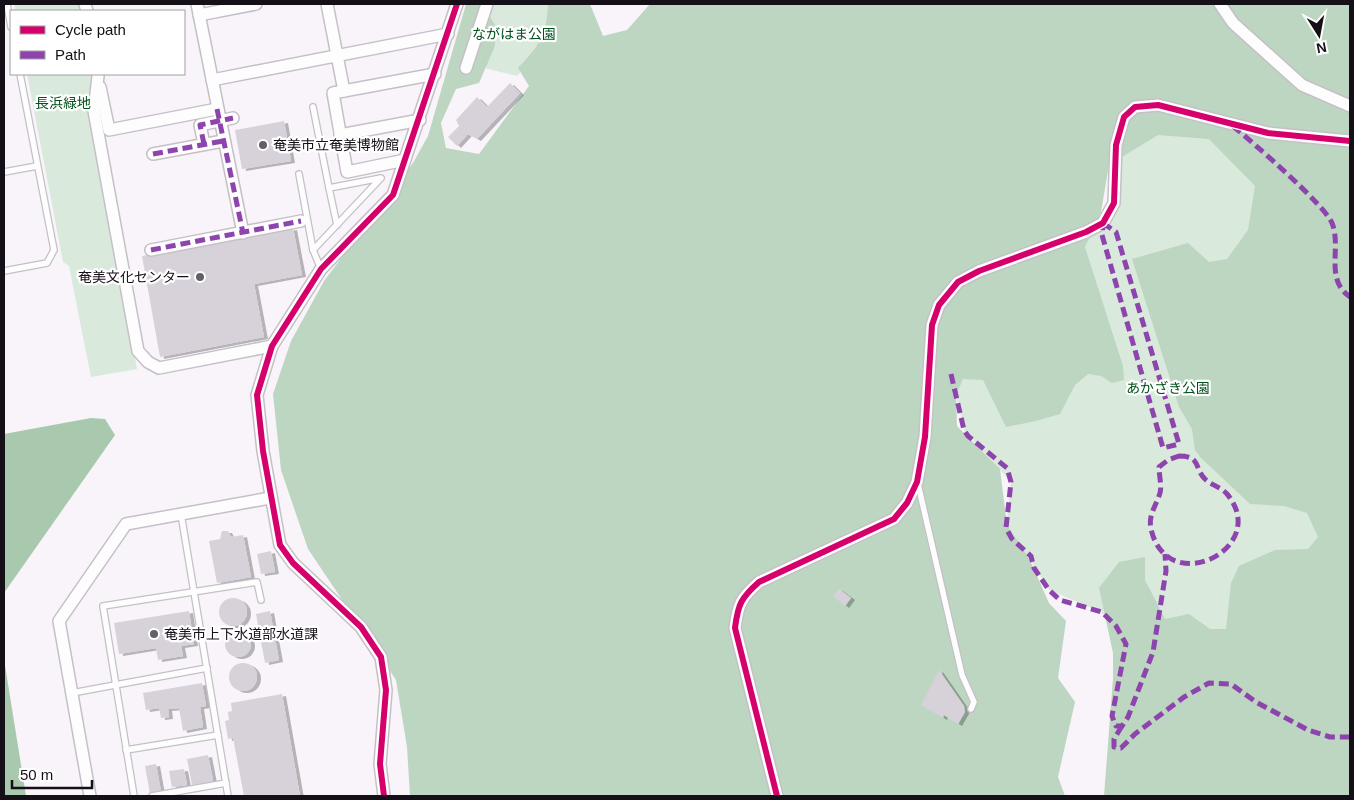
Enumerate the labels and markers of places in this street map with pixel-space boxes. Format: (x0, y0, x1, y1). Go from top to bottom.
place label: 奄美市立奄美博物館 (273, 137, 399, 153)
marker: 奄美市立奄美博物館 (257, 139, 269, 151)
place label: 奄美文化センター (78, 269, 190, 285)
marker: 奄美文化センター (194, 271, 206, 283)
place label: 奄美市上下水道部水道課 (164, 626, 318, 642)
marker: 奄美市上下水道部水道課 (148, 628, 160, 640)

